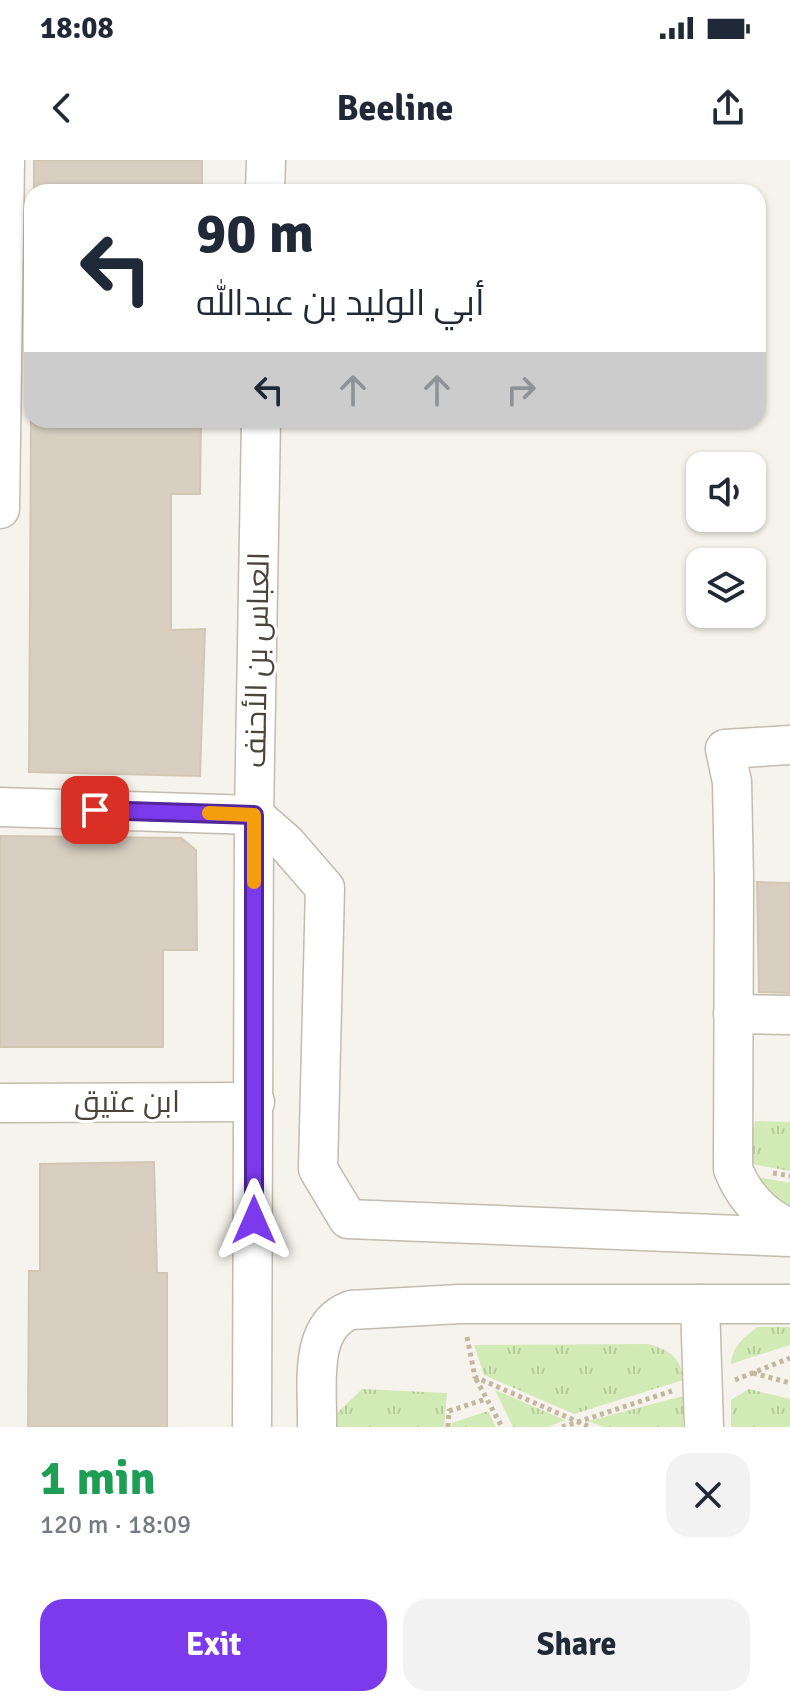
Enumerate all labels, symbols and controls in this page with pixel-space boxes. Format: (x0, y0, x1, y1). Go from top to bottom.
text: 18:08 (40, 10, 114, 47)
icon: back (40, 86, 84, 130)
text: Beeline (337, 86, 453, 131)
icon: share (706, 86, 750, 130)
text: 90 m (196, 199, 314, 268)
icon: left (64, 216, 168, 320)
text: أبي الوليد بن عبدالله (196, 281, 485, 326)
icon: left (247, 368, 291, 412)
icon: ahead (331, 368, 375, 412)
icon: ahead (415, 368, 459, 412)
icon: right (499, 368, 543, 412)
map controls (686, 452, 766, 628)
button: sound (686, 452, 766, 532)
button: layers (686, 548, 766, 628)
street label: العباس بن الأحنف (237, 552, 278, 768)
pin (61, 776, 129, 844)
icon: arrive (73, 788, 117, 832)
street label: ابن عتيق (74, 1084, 180, 1121)
position arrow (212, 1178, 296, 1262)
text: 1 min (40, 1449, 156, 1508)
button: close (666, 1453, 750, 1537)
text: 120 m · 18:09 (40, 1509, 191, 1541)
button: Exit (40, 1599, 387, 1691)
button: Share (403, 1599, 750, 1691)

